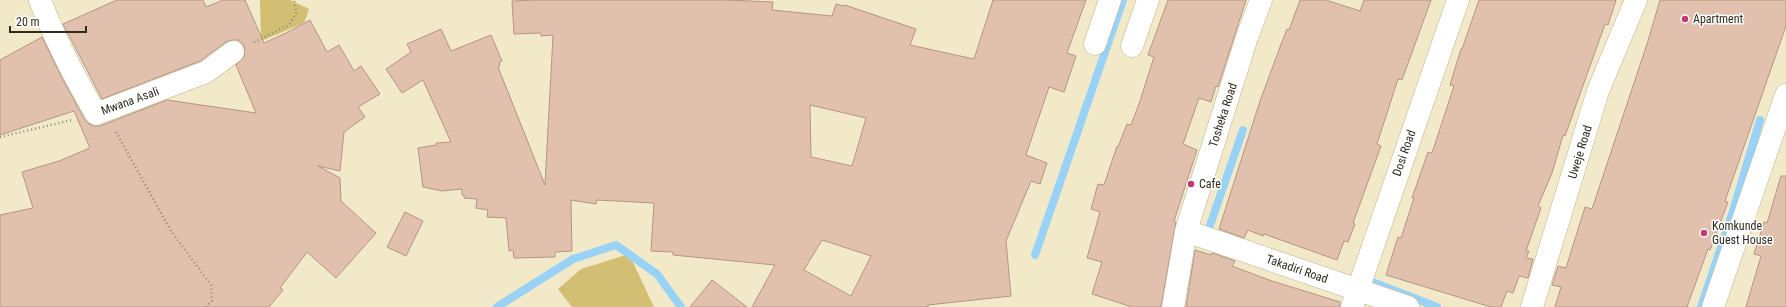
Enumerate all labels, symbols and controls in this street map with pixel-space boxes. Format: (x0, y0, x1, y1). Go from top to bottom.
scale bar (10, 8, 86, 34)
place label: Apartment (1693, 12, 1744, 26)
marker: Apartment (1680, 14, 1690, 24)
text: 20 m (16, 15, 40, 29)
street label: Tosheka Road (1206, 81, 1240, 149)
street label: Mwana Asali (99, 84, 161, 118)
street label: Uweje Road (1565, 123, 1595, 181)
street label: Dosi Road (1390, 128, 1418, 178)
place label: Cafe (1199, 177, 1221, 191)
marker: Cafe (1186, 179, 1196, 189)
place label: Komkunde Guest House (1712, 219, 1773, 247)
marker: Komkunde Guest House (1699, 228, 1709, 238)
street label: Takadiri Road (1264, 252, 1330, 286)

